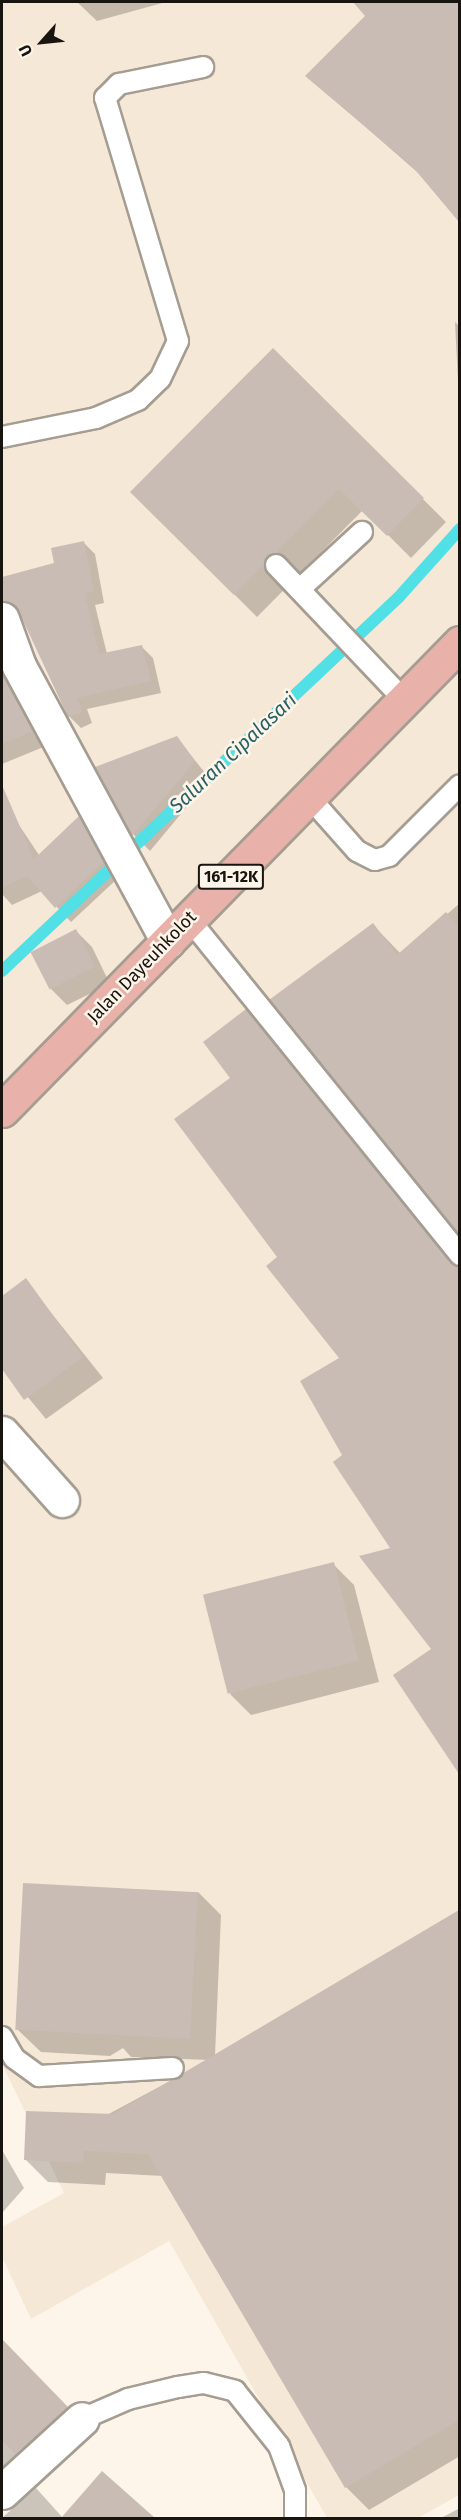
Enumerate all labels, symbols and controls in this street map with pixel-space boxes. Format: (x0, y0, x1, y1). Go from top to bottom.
north arrow (12, 12, 72, 72)
text: U (15, 41, 36, 59)
water label: Saluran Cipalasari (164, 688, 302, 818)
road number: 161-12K (196, 864, 266, 890)
street label: Jalan Dayeuhkolot (83, 906, 201, 1028)

